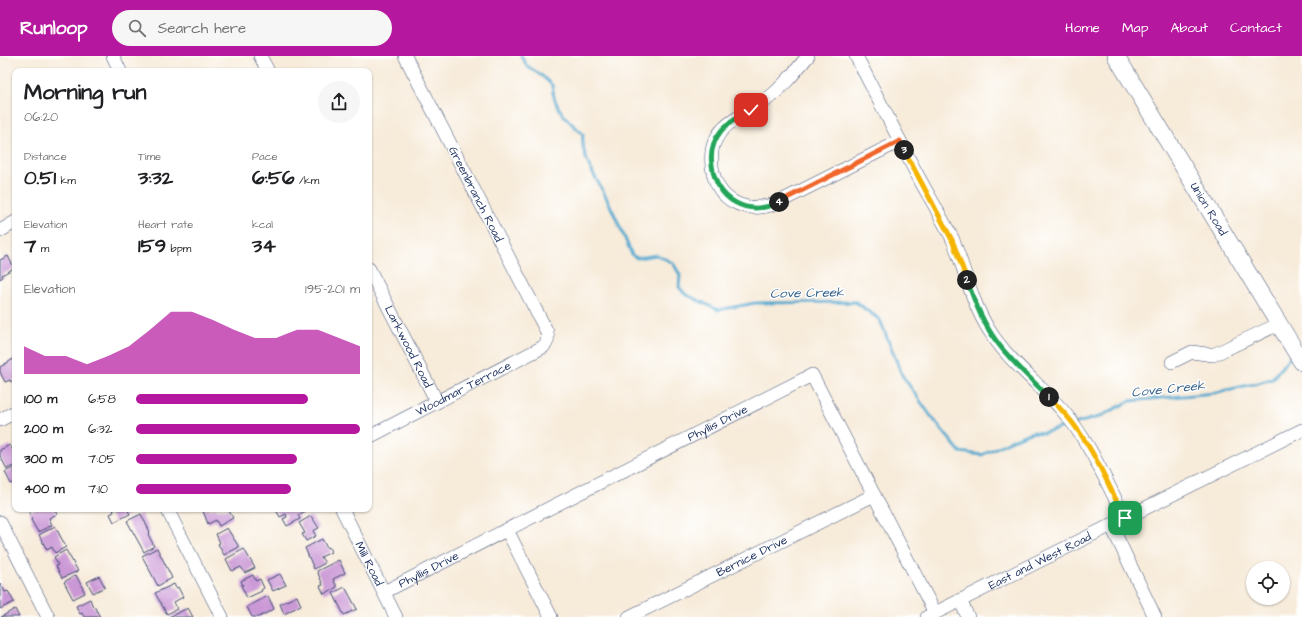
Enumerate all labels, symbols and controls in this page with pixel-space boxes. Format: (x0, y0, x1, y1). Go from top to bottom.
search box (112, 10, 392, 46)
text: Runloop (20, 15, 88, 42)
icon: search (126, 17, 148, 39)
text: Search here (158, 18, 246, 39)
text: Home (1065, 18, 1100, 38)
text: Map (1122, 18, 1148, 38)
text: About (1170, 18, 1208, 38)
text: Contact (1230, 18, 1282, 38)
text: Morning run (24, 77, 147, 108)
button: share (318, 81, 360, 123)
pin (734, 93, 768, 127)
icon: check (740, 99, 762, 121)
text: 06:20 (24, 108, 58, 126)
pin: 3 (894, 140, 914, 160)
text: 3 (901, 142, 907, 157)
street label: Greenbranch Road (444, 143, 507, 245)
text: Distance (24, 149, 67, 164)
text: Time (138, 149, 161, 164)
text: Pace (252, 149, 278, 164)
text: 0.51 (24, 164, 56, 192)
text: 3:32 (138, 164, 173, 192)
text: 6:56 (252, 164, 295, 192)
text: km (56, 173, 76, 188)
text: /km (295, 173, 319, 188)
street label: Union Road (1186, 179, 1231, 239)
pin: 4 (769, 192, 789, 212)
text: 4 (775, 194, 783, 209)
text: Elevation (24, 217, 67, 232)
text: Heart rate (138, 217, 193, 232)
text: kcal (252, 217, 273, 232)
text: 7 (24, 232, 36, 260)
text: 159 (138, 232, 166, 260)
text: 34 (252, 232, 276, 260)
text: m (36, 241, 49, 256)
text: bpm (166, 241, 191, 256)
pin: 2 (957, 270, 977, 290)
text: 2 (964, 272, 970, 287)
text: Elevation (24, 280, 75, 298)
text: 195–201 m (305, 280, 360, 298)
water label: Cove Creek (770, 283, 845, 303)
street label: Larkwood Road (380, 303, 436, 391)
street label: Woodmar Terrace (413, 357, 514, 420)
water label: Cove Creek (1130, 376, 1207, 402)
pin: 1 (1039, 387, 1059, 407)
text: 1 (1048, 389, 1050, 404)
text: 100 m (24, 390, 57, 408)
text: 6:58 (88, 390, 116, 408)
street label: Phyllis Drive (685, 401, 751, 446)
text: 200 m (24, 420, 63, 438)
text: 6:32 (88, 420, 112, 438)
text: 300 m (24, 450, 62, 468)
text: 7:05 (88, 450, 116, 468)
text: 400 m (24, 480, 65, 498)
text: 7:10 (88, 480, 108, 498)
pin (1108, 501, 1142, 535)
icon: arrive (1114, 507, 1136, 529)
street label: East and West Road (986, 528, 1094, 594)
street label: Bernice Drive (713, 531, 791, 581)
street label: Mill Road (351, 539, 387, 589)
street label: Phyllis Drive (396, 547, 462, 592)
map controls (1246, 561, 1290, 605)
button: locate (1246, 561, 1290, 605)

